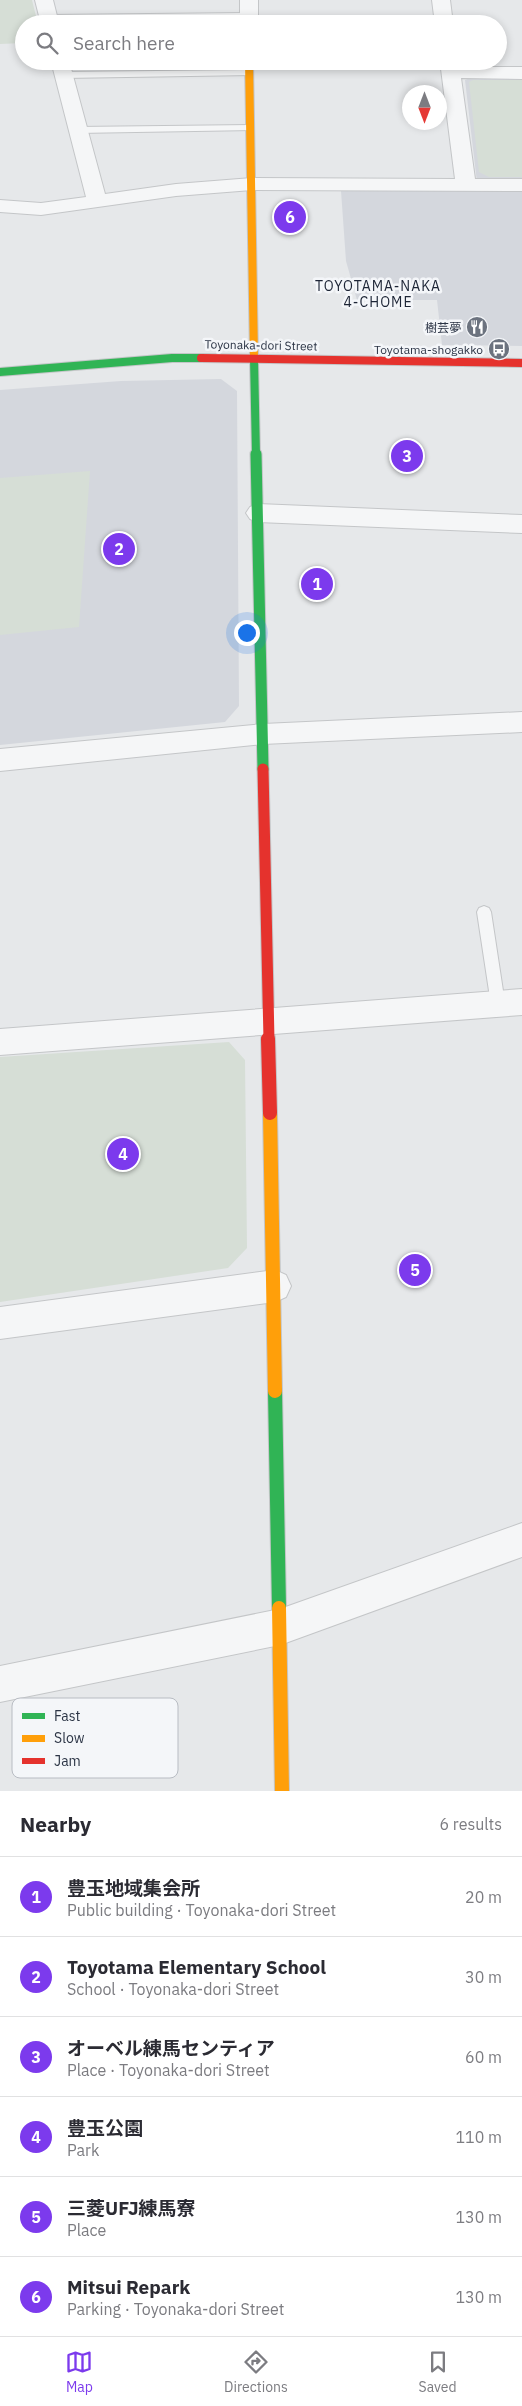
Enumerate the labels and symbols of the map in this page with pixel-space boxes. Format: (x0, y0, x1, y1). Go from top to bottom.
north arrow (402, 85, 447, 130)
pin: 6 (274, 198, 306, 236)
district label: TOYOTAMA-NAKA 4-CHOME (315, 277, 441, 311)
restaurant icon: 樹芸夢 (465, 315, 489, 339)
place label: 樹芸夢 (425, 320, 461, 335)
street label: Toyonaka-dori Street (204, 337, 318, 353)
bus stop icon: Toyotama-shogakko (487, 337, 511, 361)
place label: Toyotama-shogakko (374, 342, 483, 357)
pin: 3 (391, 437, 423, 475)
pin: 2 (103, 530, 135, 568)
pin: 1 (301, 565, 333, 603)
your location (234, 620, 260, 646)
pin: 4 (107, 1135, 139, 1173)
pin: 5 (399, 1251, 431, 1289)
legend (12, 1698, 178, 1778)
text: Fast (54, 1707, 80, 1725)
text: Slow (54, 1729, 85, 1747)
text: Jam (54, 1752, 81, 1770)

